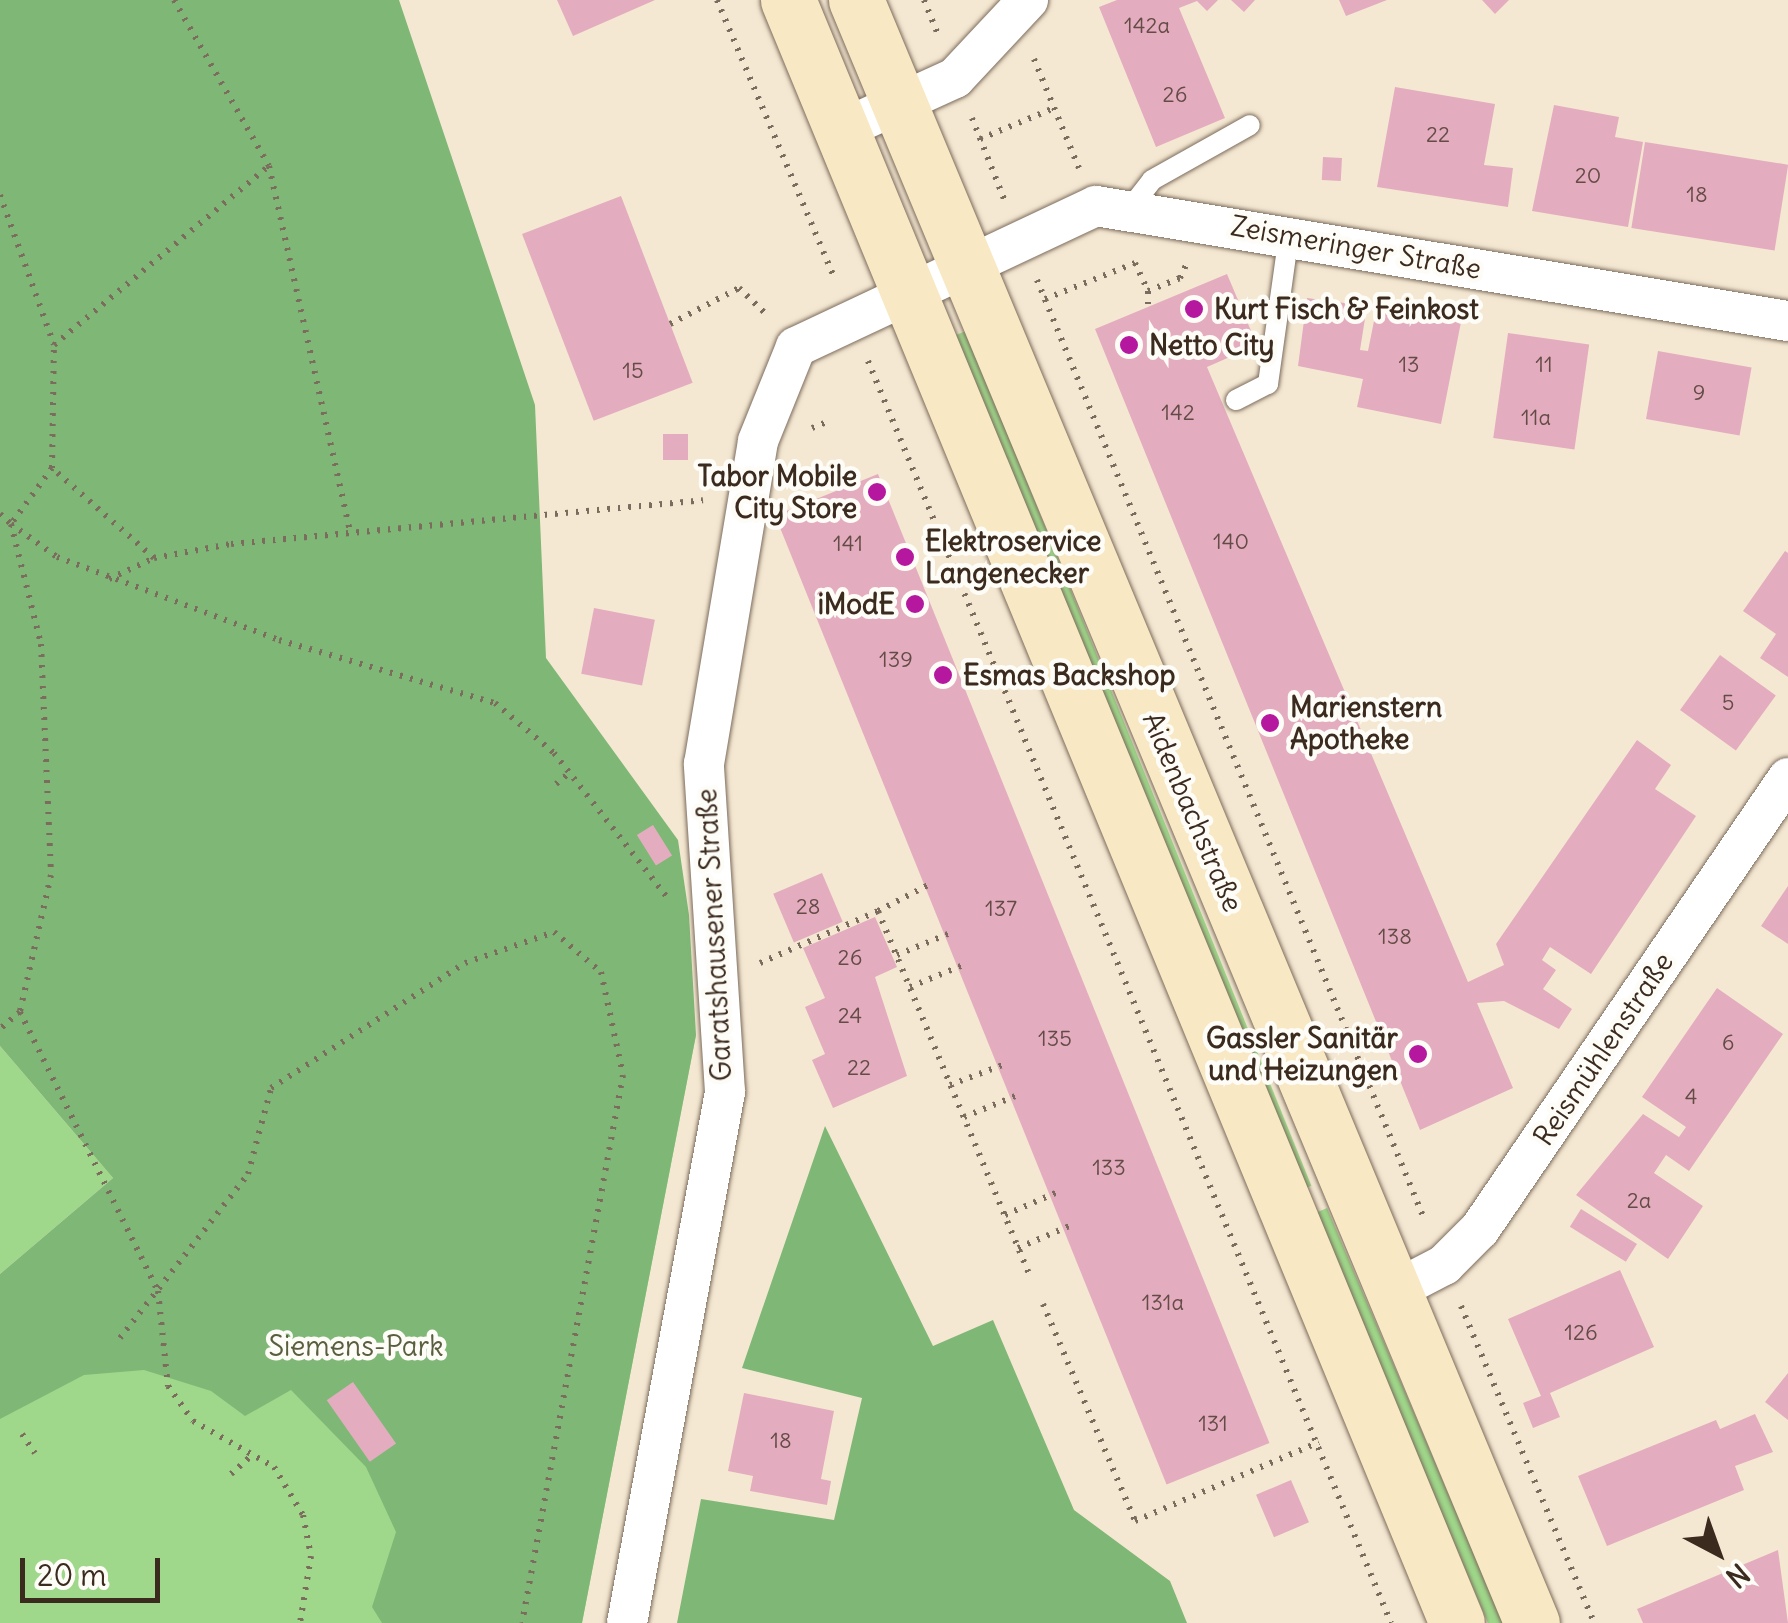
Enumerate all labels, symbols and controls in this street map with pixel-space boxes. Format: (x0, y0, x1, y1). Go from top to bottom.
house number: 142a (1124, 13, 1170, 39)
house number: 26 (1163, 82, 1187, 108)
house number: 22 (1426, 122, 1450, 148)
house number: 20 (1575, 163, 1601, 189)
house number: 18 (1686, 182, 1708, 208)
street label: Zeismeringer Straße (1228, 208, 1484, 286)
place label: Kurt Fisch & Feinkost (1214, 292, 1479, 326)
marker: Kurt Fisch & Feinkost (1183, 298, 1205, 320)
place label: Netto City (1149, 328, 1275, 362)
marker: Netto City (1118, 334, 1140, 356)
house number: 13 (1398, 352, 1420, 378)
house number: 11 (1535, 352, 1553, 378)
house number: 15 (622, 358, 644, 384)
house number: 9 (1693, 380, 1705, 406)
house number: 142 (1161, 400, 1195, 426)
house number: 11a (1521, 405, 1551, 431)
place label: Tabor Mobile City Store (698, 459, 857, 525)
marker: Tabor Mobile City Store (866, 481, 888, 503)
place label: Elektroservice Langenecker (925, 524, 1101, 590)
house number: 140 (1213, 529, 1249, 555)
house number: 141 (833, 531, 863, 557)
marker: Elektroservice Langenecker (894, 546, 916, 568)
place label: iModE (818, 587, 895, 621)
marker: iModE (904, 593, 926, 615)
house number: 139 (879, 647, 913, 673)
place label: Esmas Backshop (963, 658, 1175, 692)
marker: Esmas Backshop (932, 664, 954, 686)
place label: Marienstern Apotheke (1290, 690, 1442, 756)
house number: 5 (1722, 690, 1734, 716)
street label: Aidenbachstraße (1136, 707, 1250, 917)
marker: Marienstern Apotheke (1259, 712, 1281, 734)
street label: Garatshausener Straße (690, 788, 738, 1082)
house number: 28 (796, 894, 820, 920)
house number: 137 (985, 896, 1017, 922)
house number: 138 (1378, 924, 1412, 950)
house number: 26 (838, 945, 862, 971)
street label: Reismühlenstraße (1526, 946, 1680, 1152)
house number: 24 (838, 1003, 862, 1029)
place label: Gassler Sanitär und Heizungen (1206, 1021, 1398, 1087)
house number: 135 (1038, 1026, 1072, 1052)
house number: 6 (1722, 1030, 1734, 1056)
marker: Gassler Sanitär und Heizungen (1407, 1043, 1429, 1065)
house number: 22 (847, 1055, 871, 1081)
house number: 4 (1685, 1084, 1697, 1110)
house number: 133 (1092, 1155, 1126, 1181)
house number: 2a (1627, 1188, 1651, 1214)
house number: 131a (1142, 1290, 1184, 1316)
house number: 126 (1564, 1320, 1598, 1346)
park label: Siemens-Park (268, 1329, 444, 1363)
house number: 131 (1198, 1411, 1228, 1437)
house number: 18 (770, 1428, 792, 1454)
north arrow (1668, 1503, 1768, 1603)
scale bar (25, 1538, 165, 1600)
text: 20 m (37, 1556, 107, 1594)
text: N (1719, 1556, 1757, 1596)

